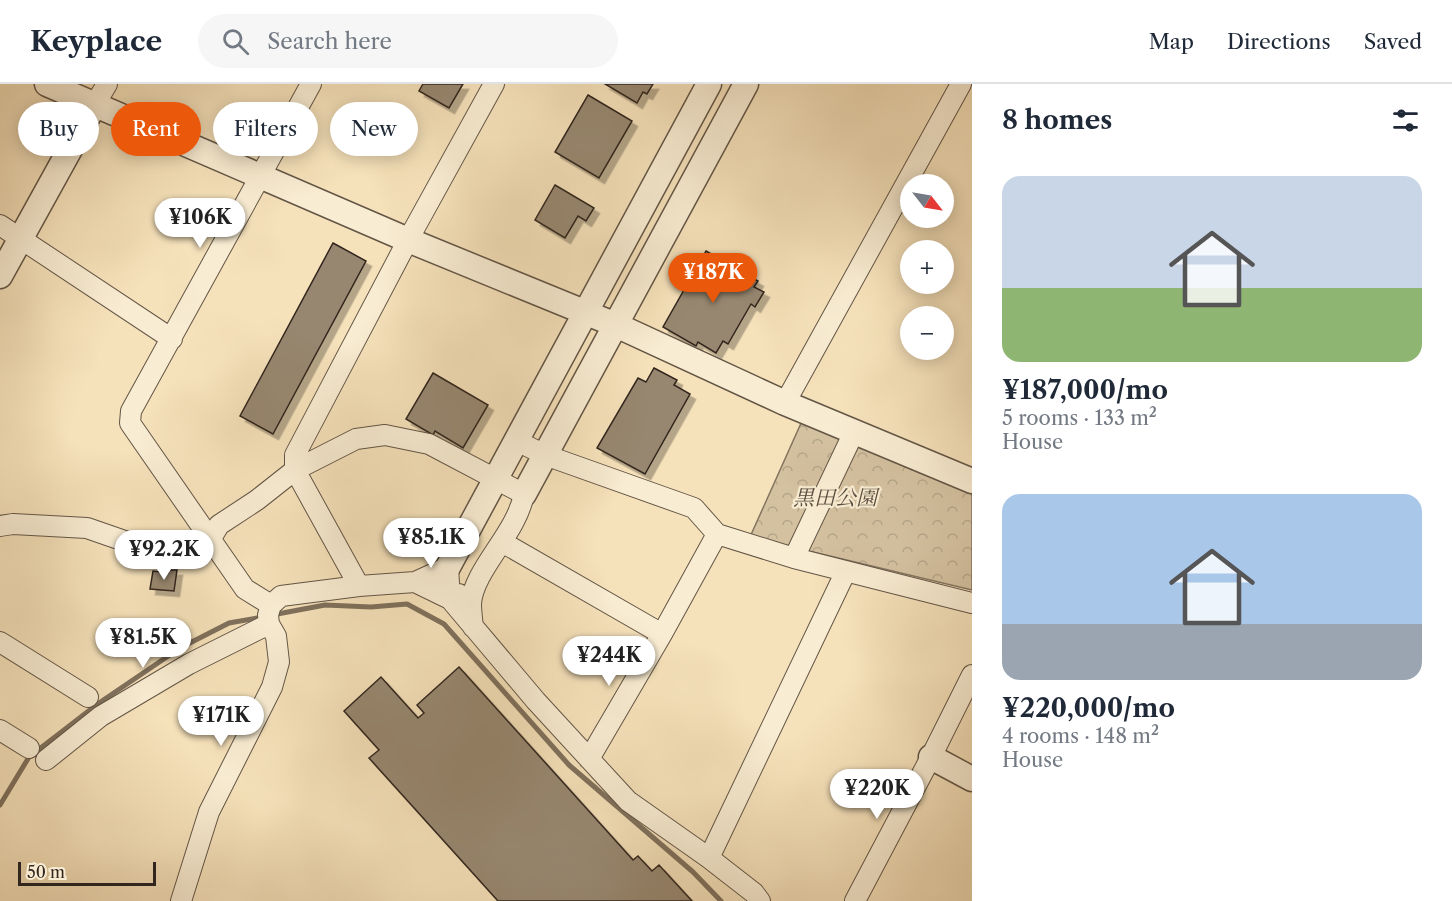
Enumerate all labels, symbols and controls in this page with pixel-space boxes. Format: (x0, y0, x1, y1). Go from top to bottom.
search box (198, 14, 618, 68)
text: Keyplace (30, 24, 162, 58)
icon: search (219, 25, 252, 58)
text: Search here (267, 28, 392, 55)
text: Map (1149, 29, 1194, 54)
text: Directions (1227, 29, 1331, 54)
text: Saved (1364, 29, 1422, 54)
chip: Buy (18, 102, 99, 156)
chip: Rent (111, 102, 201, 156)
chip: Filters (213, 102, 318, 156)
chip: New (330, 102, 418, 156)
text: 8 homes (1002, 104, 1112, 136)
icon: filters (1389, 104, 1422, 137)
north arrow (900, 174, 954, 228)
map controls (900, 174, 954, 360)
pin: ¥106K (158, 198, 242, 249)
text: ¥106K (168, 205, 232, 229)
icon: home (1158, 215, 1266, 323)
button: + (900, 240, 954, 294)
pin: ¥187K (671, 253, 755, 304)
text: ¥187K (682, 260, 744, 284)
button: − (900, 306, 954, 360)
text: ¥187,000/mo (1002, 374, 1168, 406)
text: 5 rooms · 133 m² (1002, 406, 1157, 430)
text: House (1002, 430, 1063, 454)
park label: 黒田公園 (793, 485, 880, 510)
pin: ¥85.1K (382, 518, 480, 569)
text: ¥85.1K (397, 525, 465, 549)
pin: ¥92.2K (115, 530, 213, 581)
icon: home (1158, 533, 1266, 641)
text: ¥92.2K (129, 537, 199, 561)
pin: ¥81.5K (94, 618, 192, 669)
text: ¥81.5K (109, 625, 177, 649)
pin: ¥244K (567, 636, 651, 687)
text: ¥244K (576, 643, 642, 667)
text: ¥220,000/mo (1002, 692, 1175, 724)
pin: ¥171K (179, 696, 263, 747)
text: ¥171K (192, 703, 250, 727)
text: 4 rooms · 148 m² (1002, 724, 1159, 748)
text: House (1002, 748, 1063, 772)
pin: ¥220K (835, 769, 919, 820)
text: ¥220K (844, 776, 910, 800)
scale bar (18, 859, 156, 886)
text: 50 m (27, 862, 65, 882)

